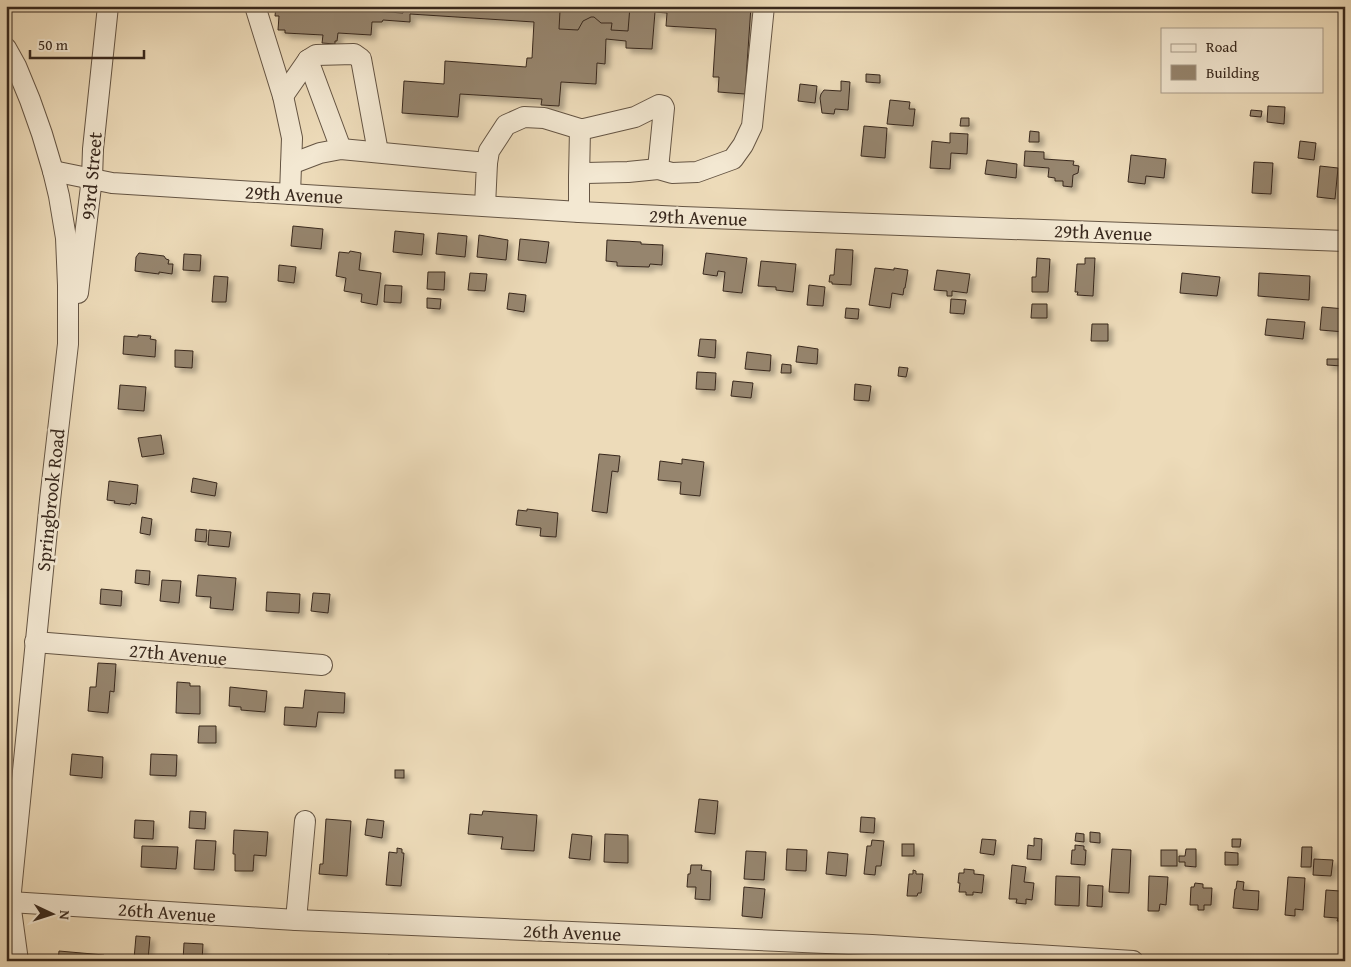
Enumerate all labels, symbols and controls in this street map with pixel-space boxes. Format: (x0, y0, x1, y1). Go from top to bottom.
scale bar (30, 28, 144, 60)
legend (1161, 28, 1324, 92)
text: 50 m (38, 34, 69, 55)
text: Road (1206, 36, 1237, 57)
text: Building (1206, 62, 1260, 83)
street label: 93rd Street (73, 130, 109, 221)
street label: 29th Avenue (244, 177, 344, 211)
street label: 29th Avenue (648, 201, 748, 233)
street label: 29th Avenue (1053, 216, 1153, 248)
street label: Springbrook Road (29, 426, 71, 573)
street label: 27th Avenue (128, 636, 228, 672)
north arrow (28, 890, 78, 940)
street label: 26th Avenue (117, 895, 217, 929)
text: N (55, 910, 75, 921)
street label: 26th Avenue (522, 916, 622, 948)

